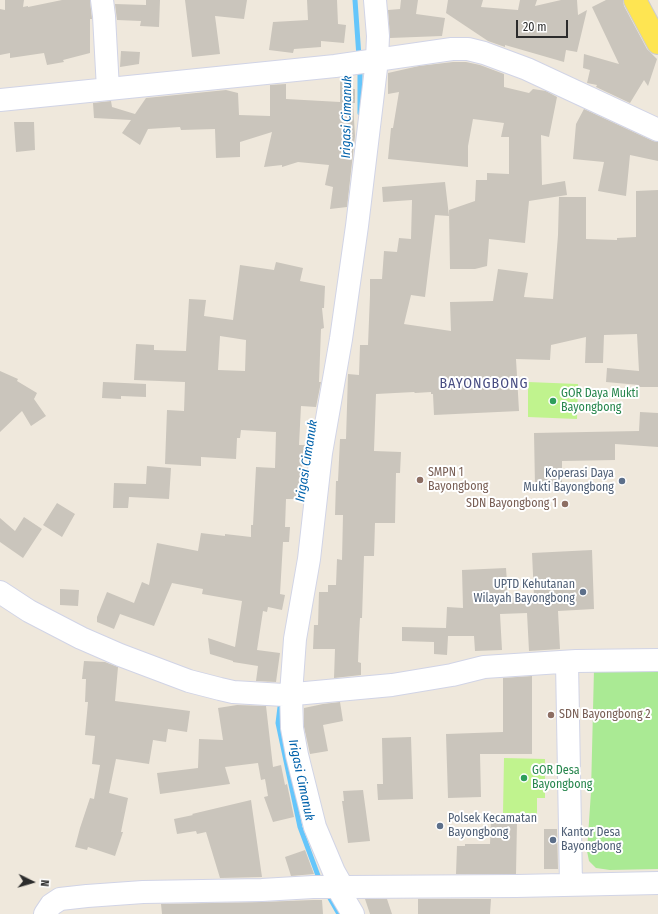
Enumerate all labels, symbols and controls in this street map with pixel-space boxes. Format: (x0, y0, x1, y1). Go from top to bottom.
scale bar (518, 12, 570, 38)
text: 20 m (523, 20, 547, 34)
water label: Irigasi Cimanuk (338, 75, 356, 159)
district label: BAYONGBONG (439, 376, 529, 392)
place label: GOR Daya Mukti Bayongbong (561, 387, 639, 415)
marker: GOR Daya Mukti Bayongbong (548, 396, 558, 406)
water label: Irigasi Cimanuk (293, 419, 321, 503)
place label: SMPN 1 Bayongbong (428, 466, 489, 494)
place label: Koperasi Daya Mukti Bayongbong (523, 467, 614, 495)
marker: SMPN 1 Bayongbong (415, 475, 425, 485)
marker: Koperasi Daya Mukti Bayongbong (617, 476, 627, 486)
place label: SDN Bayongbong 1 (466, 497, 557, 511)
marker: SDN Bayongbong 1 (560, 499, 570, 509)
place label: UPTD Kehutanan Wilayah Bayongbong (473, 578, 575, 606)
marker: UPTD Kehutanan Wilayah Bayongbong (578, 587, 588, 597)
place label: SDN Bayongbong 2 (559, 708, 651, 722)
marker: SDN Bayongbong 2 (546, 710, 556, 720)
water label: Irigasi Cimanuk (285, 738, 317, 822)
place label: GOR Desa Bayongbong (532, 764, 593, 792)
marker: GOR Desa Bayongbong (519, 773, 529, 783)
place label: Polsek Kecamatan Bayongbong (448, 812, 537, 840)
marker: Polsek Kecamatan Bayongbong (435, 821, 445, 831)
place label: Kantor Desa Bayongbong (561, 826, 622, 854)
marker: Kantor Desa Bayongbong (548, 835, 558, 845)
north arrow (12, 862, 52, 902)
text: N (38, 879, 51, 887)

